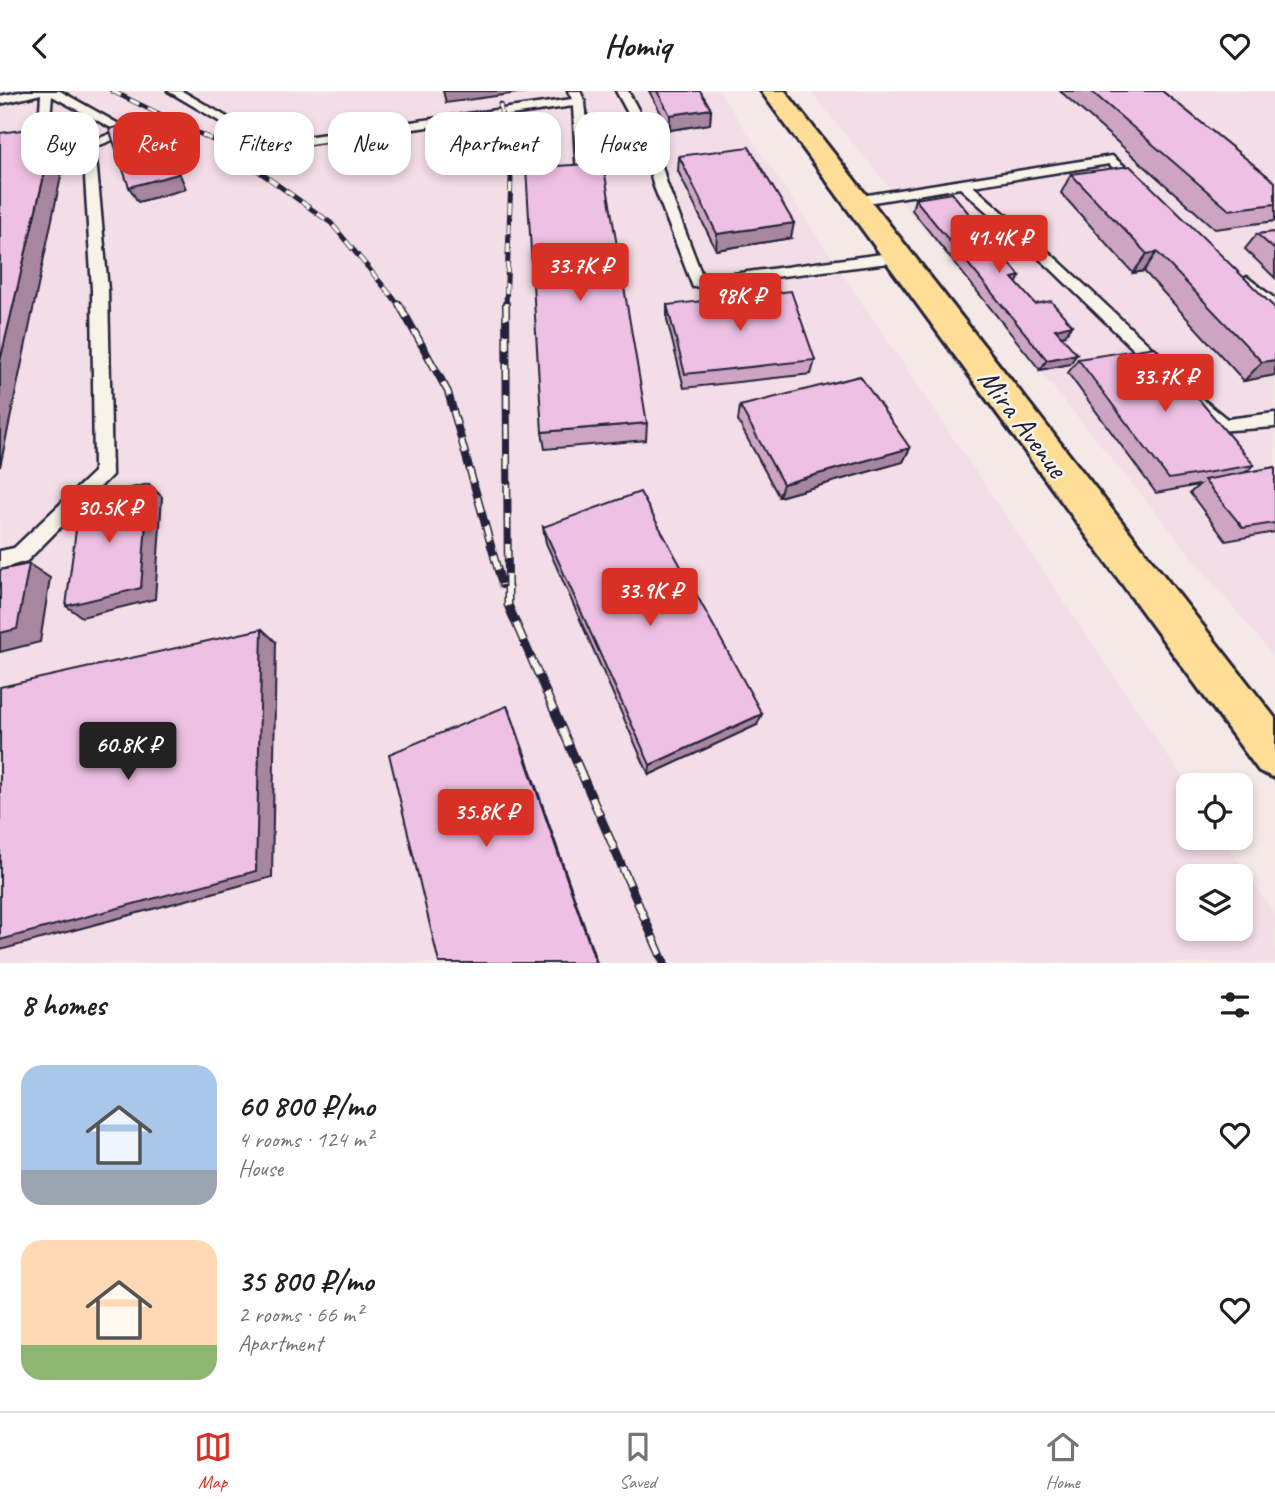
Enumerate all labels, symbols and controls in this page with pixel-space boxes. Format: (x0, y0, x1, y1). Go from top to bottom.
text: Homiq (604, 25, 671, 66)
icon: back (21, 27, 59, 65)
icon: heart (1216, 27, 1254, 65)
chip: Buy (21, 112, 99, 175)
chip: Rent (113, 112, 200, 175)
chip: Filters (214, 112, 314, 175)
chip: New (328, 112, 411, 175)
chip: Apartment (425, 112, 561, 175)
chip: House (575, 112, 670, 175)
pin: 41.4K ₽ (934, 215, 1064, 275)
text: 41.4K ₽ (967, 223, 1031, 252)
pin: 33.7K ₽ (515, 243, 645, 303)
text: 33.7K ₽ (548, 251, 612, 280)
pin: 98K ₽ (691, 273, 789, 333)
text: 98K ₽ (715, 281, 765, 310)
pin: 33.7K ₽ (1100, 355, 1230, 414)
street label: Mira Avenue (970, 361, 1078, 487)
text: 33.7K ₽ (1133, 362, 1197, 391)
pin: 30.5K ₽ (44, 485, 174, 545)
text: 30.5K ₽ (77, 493, 141, 522)
pin: 33.9K ₽ (585, 568, 715, 628)
text: 33.9K ₽ (618, 576, 682, 605)
pin: 60.8K ₽ (63, 723, 193, 782)
text: 60.8K ₽ (95, 730, 161, 759)
map controls (1176, 773, 1253, 941)
button: locate (1176, 773, 1253, 850)
pin: 35.8K ₽ (421, 789, 551, 849)
text: 35.8K ₽ (454, 797, 518, 826)
button: layers (1176, 864, 1253, 941)
text: 8 homes (21, 986, 106, 1024)
icon: filters (1216, 986, 1254, 1024)
text: 60 800 ₽/mo (238, 1087, 375, 1125)
icon: home (77, 1093, 161, 1177)
icon: heart (1216, 1116, 1254, 1154)
text: 4 rooms · 124 m² (238, 1125, 373, 1154)
text: House (238, 1154, 283, 1183)
text: 35 800 ₽/mo (238, 1262, 373, 1300)
icon: home (77, 1268, 161, 1352)
icon: heart (1216, 1291, 1254, 1329)
text: 2 rooms · 66 m² (238, 1300, 362, 1329)
text: Apartment (238, 1329, 323, 1358)
tab: Map (194, 1428, 232, 1494)
tab: Saved (619, 1428, 657, 1494)
tab: Home (1044, 1428, 1082, 1494)

